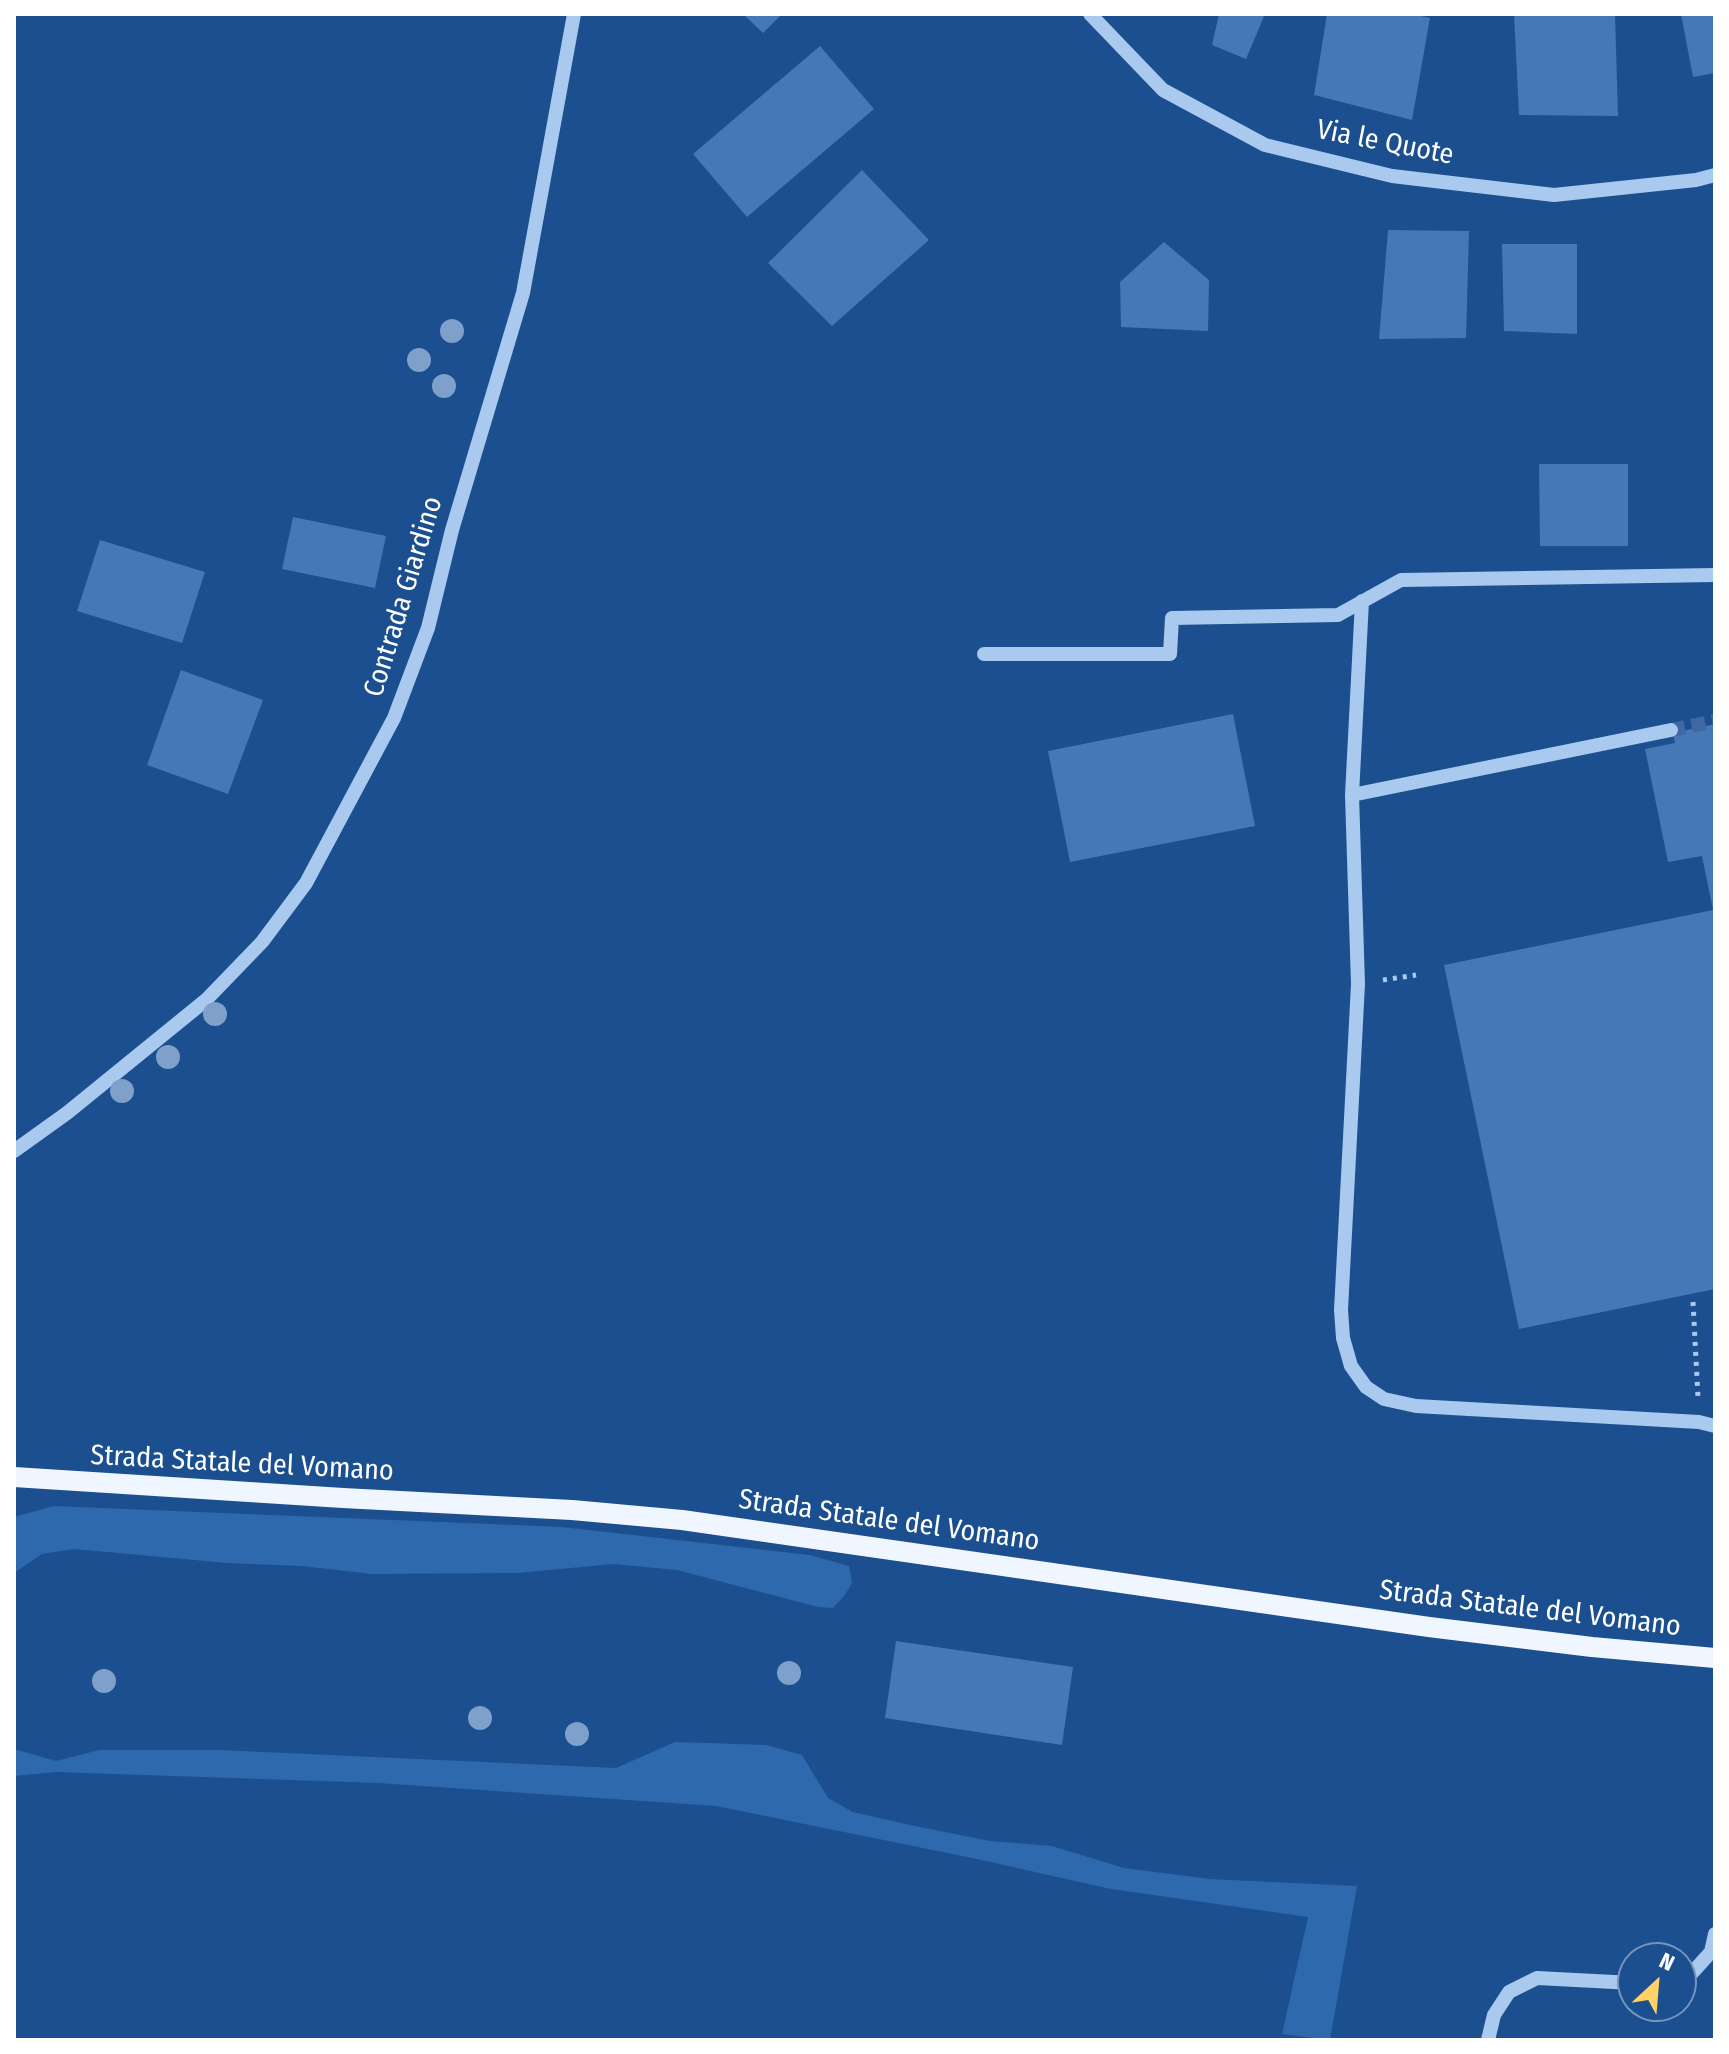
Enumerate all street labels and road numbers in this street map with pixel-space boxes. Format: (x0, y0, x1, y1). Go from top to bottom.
street label: Via le Quote (1314, 113, 1456, 173)
street label: Contrada Giardino (358, 493, 450, 701)
street label: Strada Statale del Vomano (90, 1439, 394, 1489)
street label: Strada Statale del Vomano (736, 1483, 1042, 1559)
street label: Strada Statale del Vomano (1377, 1574, 1683, 1644)

